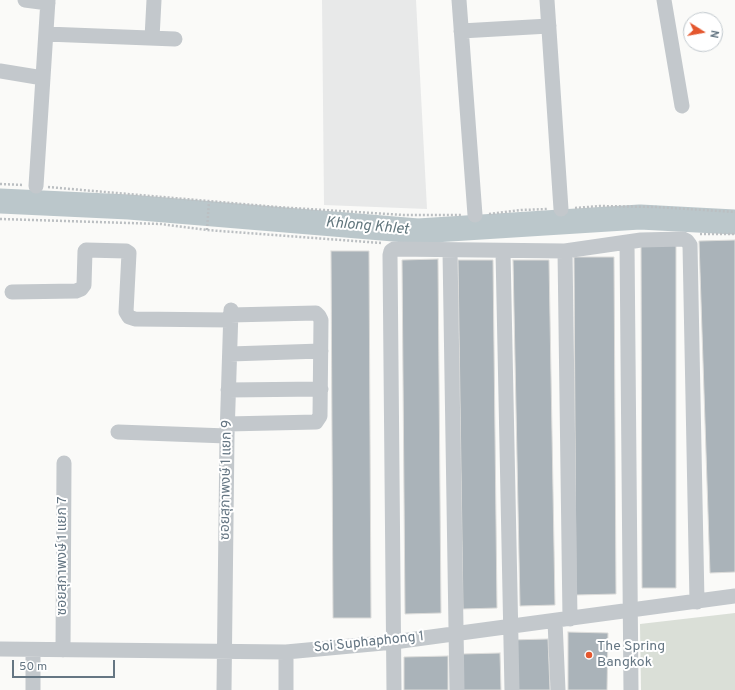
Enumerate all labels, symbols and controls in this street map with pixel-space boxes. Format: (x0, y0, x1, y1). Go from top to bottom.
north arrow (683, 12, 723, 52)
text: N (706, 29, 721, 39)
water label: Khlong Khlet (325, 214, 409, 240)
street label: ซอยสุภาพงษ์ 1 แยก 9 (218, 420, 236, 540)
street label: ซอยสุภาพงษ์ 1 แยก 7 (55, 496, 71, 616)
street label: Soi Suphaphong 1 (313, 629, 425, 657)
place label: The Spring Bangkok (597, 639, 665, 672)
marker: The Spring Bangkok (584, 650, 594, 660)
scale bar (14, 652, 117, 678)
text: 50 m (19, 659, 47, 675)

